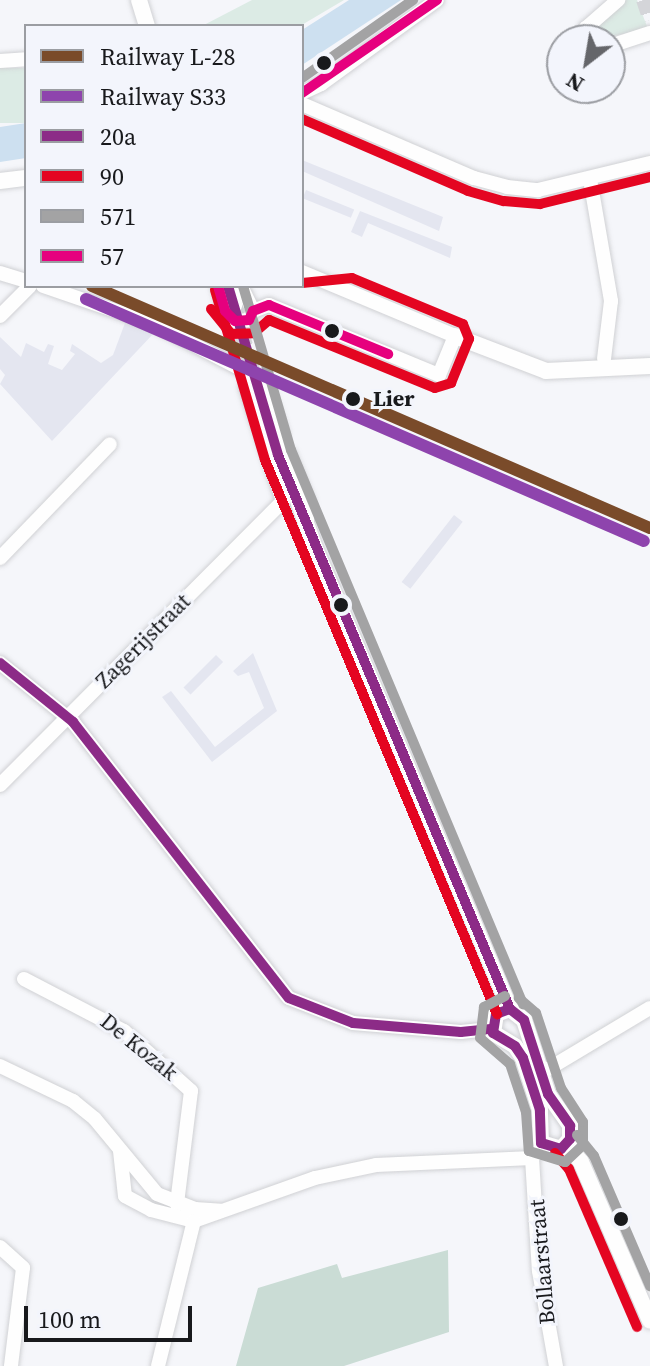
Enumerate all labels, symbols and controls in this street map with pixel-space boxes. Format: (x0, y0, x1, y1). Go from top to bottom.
legend (24, 24, 304, 288)
north arrow (546, 24, 626, 104)
text: Railway L-28 (100, 40, 236, 73)
unlabelled marker (316, 55, 332, 71)
text: N (560, 66, 589, 100)
text: Railway S33 (100, 80, 226, 113)
text: 20a (100, 120, 136, 153)
text: 90 (100, 160, 124, 193)
text: 571 (100, 200, 136, 233)
text: 57 (100, 240, 124, 273)
unlabelled marker (324, 323, 340, 339)
marker: Lier (340, 386, 366, 412)
place label: Lier (373, 386, 414, 412)
street label: Zagerijstraat (90, 588, 196, 694)
unlabelled marker (333, 597, 349, 613)
street label: De Kozak (95, 1008, 183, 1086)
street label: Bollaarstraat (523, 1198, 561, 1326)
unlabelled marker (613, 1211, 629, 1227)
scale bar (28, 1290, 196, 1340)
text: 100 m (38, 1303, 101, 1336)

